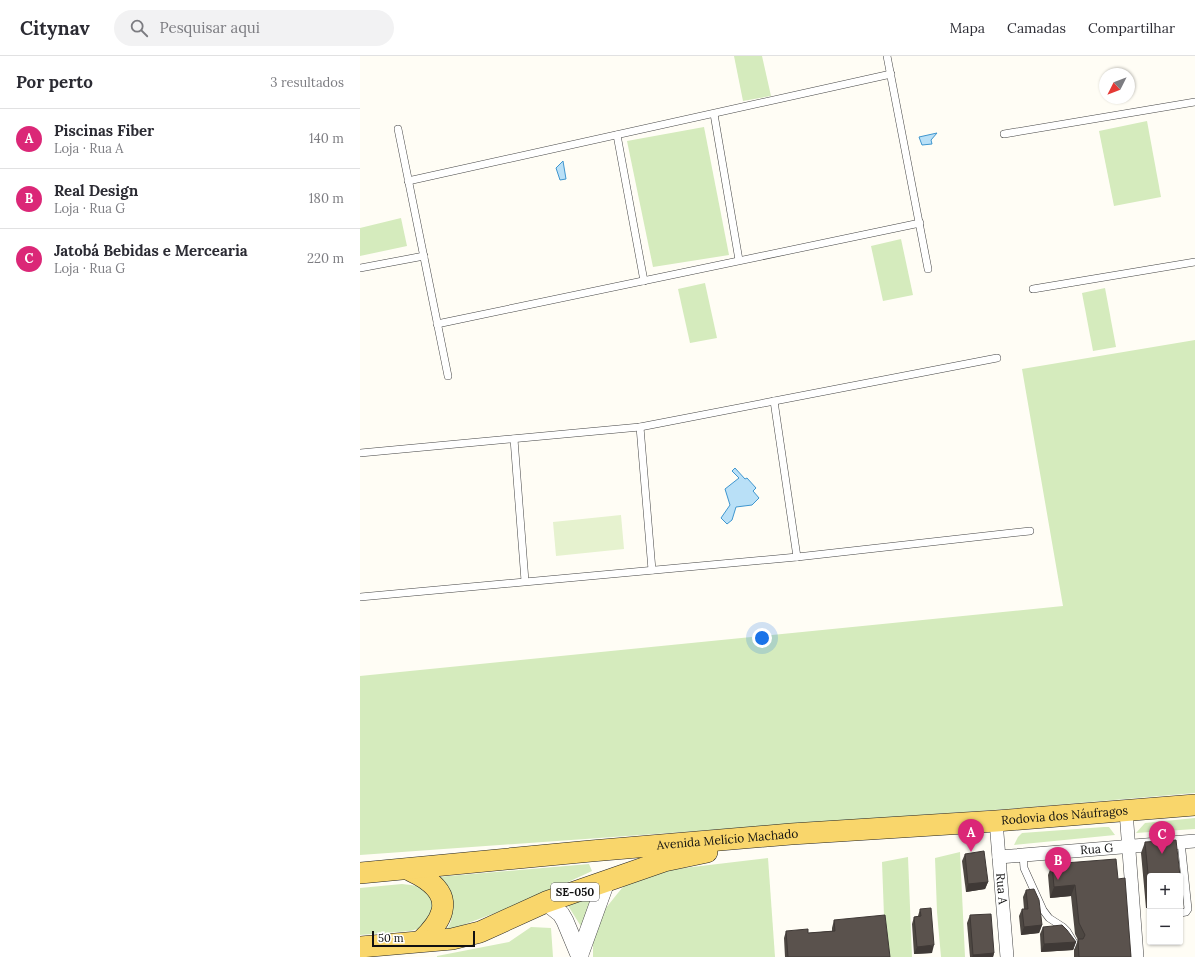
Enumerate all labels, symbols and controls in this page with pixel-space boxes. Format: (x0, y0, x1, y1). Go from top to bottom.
search box (114, 10, 394, 46)
text: Citynav (20, 16, 90, 40)
icon: search (128, 17, 150, 39)
text: Pesquisar aqui (160, 18, 260, 37)
text: Mapa (949, 19, 985, 37)
text: Camadas (1007, 19, 1066, 37)
text: Compartilhar (1088, 19, 1175, 37)
north arrow (1099, 68, 1135, 104)
text: Por perto (16, 71, 93, 93)
text: 3 resultados (270, 74, 344, 91)
text: Piscinas Fiber (54, 121, 154, 140)
text: A (25, 130, 33, 147)
text: 140 m (309, 130, 344, 147)
text: Loja · Rua A (54, 140, 124, 157)
text: Real Design (54, 181, 138, 200)
text: B (25, 190, 33, 207)
text: 180 m (309, 190, 344, 207)
text: Loja · Rua G (54, 200, 125, 217)
text: Jatobá Bebidas e Mercearia (54, 241, 248, 260)
text: C (25, 250, 33, 267)
text: 220 m (307, 250, 344, 267)
text: Loja · Rua G (54, 260, 125, 277)
your location (752, 628, 772, 648)
street label: Rodovia dos Náufragos (1000, 802, 1129, 828)
pin: A (958, 819, 984, 852)
pin: C (1149, 821, 1175, 854)
street label: Avenida Melício Machado (655, 826, 799, 852)
street label: Rua G (1079, 840, 1114, 857)
pin: B (1045, 847, 1071, 880)
street label: Rua A (993, 872, 1011, 906)
map controls (1147, 873, 1183, 945)
button: + (1147, 873, 1183, 909)
road number: SE-050 (551, 883, 599, 901)
button: − (1147, 909, 1183, 945)
scale bar (372, 929, 475, 948)
text: 50 m (378, 931, 404, 945)

